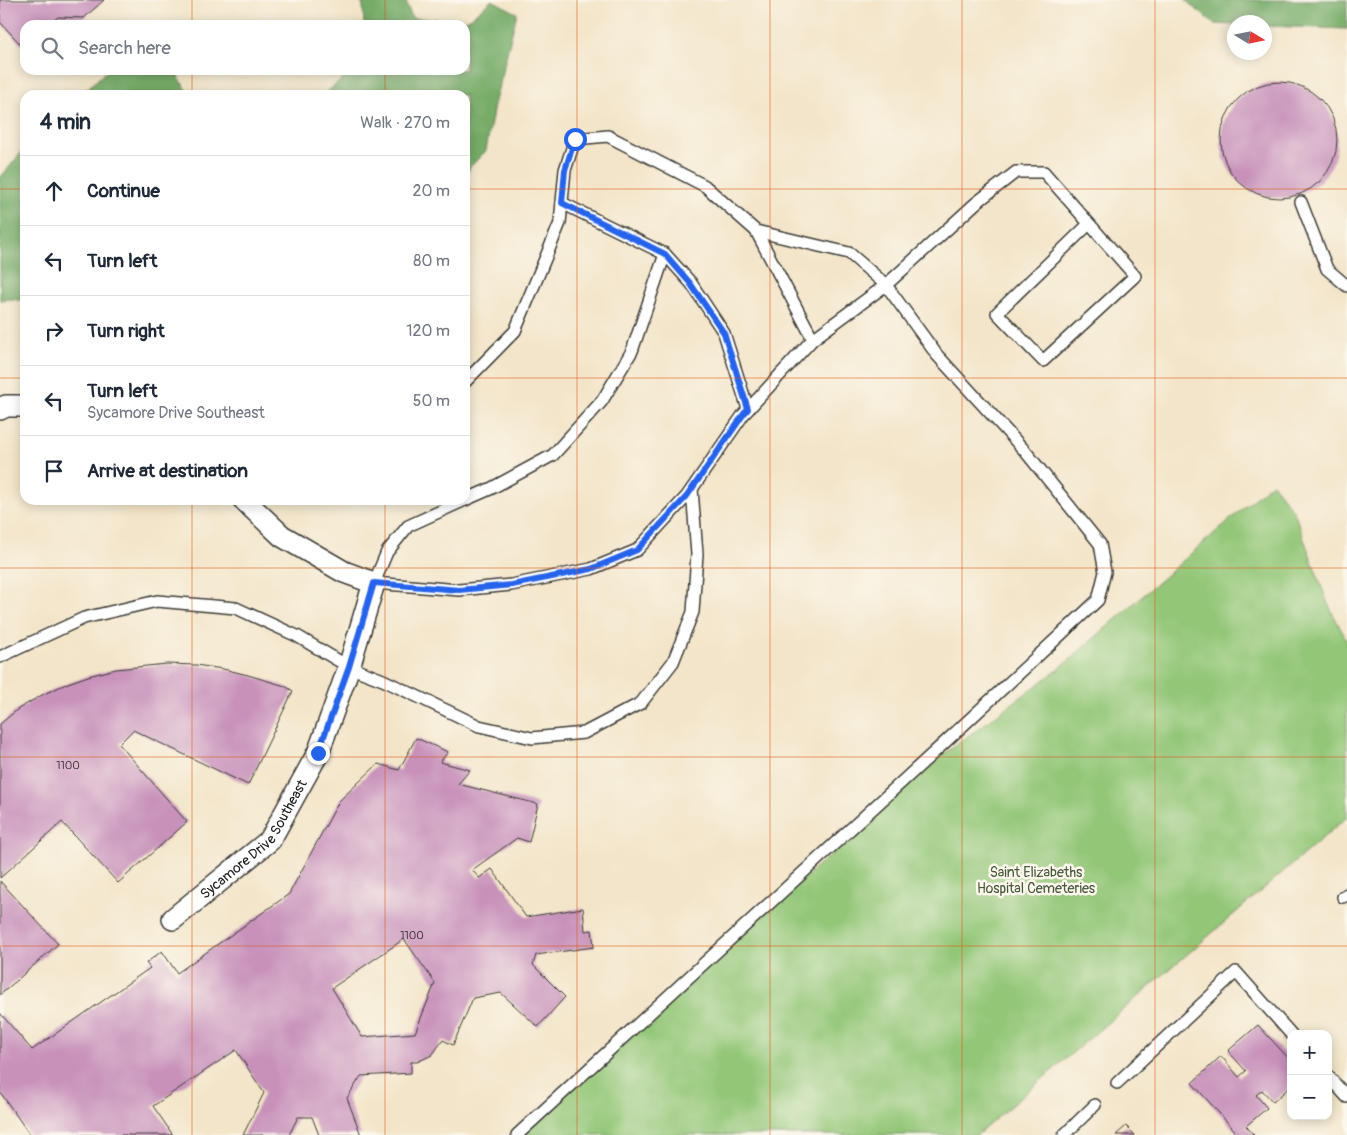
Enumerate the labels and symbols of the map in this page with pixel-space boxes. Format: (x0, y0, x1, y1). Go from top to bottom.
north arrow (1227, 15, 1272, 60)
route start (564, 128, 587, 151)
route end (307, 742, 330, 765)
house number: 1100 (56, 759, 80, 772)
street label: Sycamore Drive Southeast (197, 776, 311, 903)
park label: Saint Elizabeths Hospital Cemeteries (977, 864, 1096, 897)
house number: 1100 (400, 929, 424, 942)

